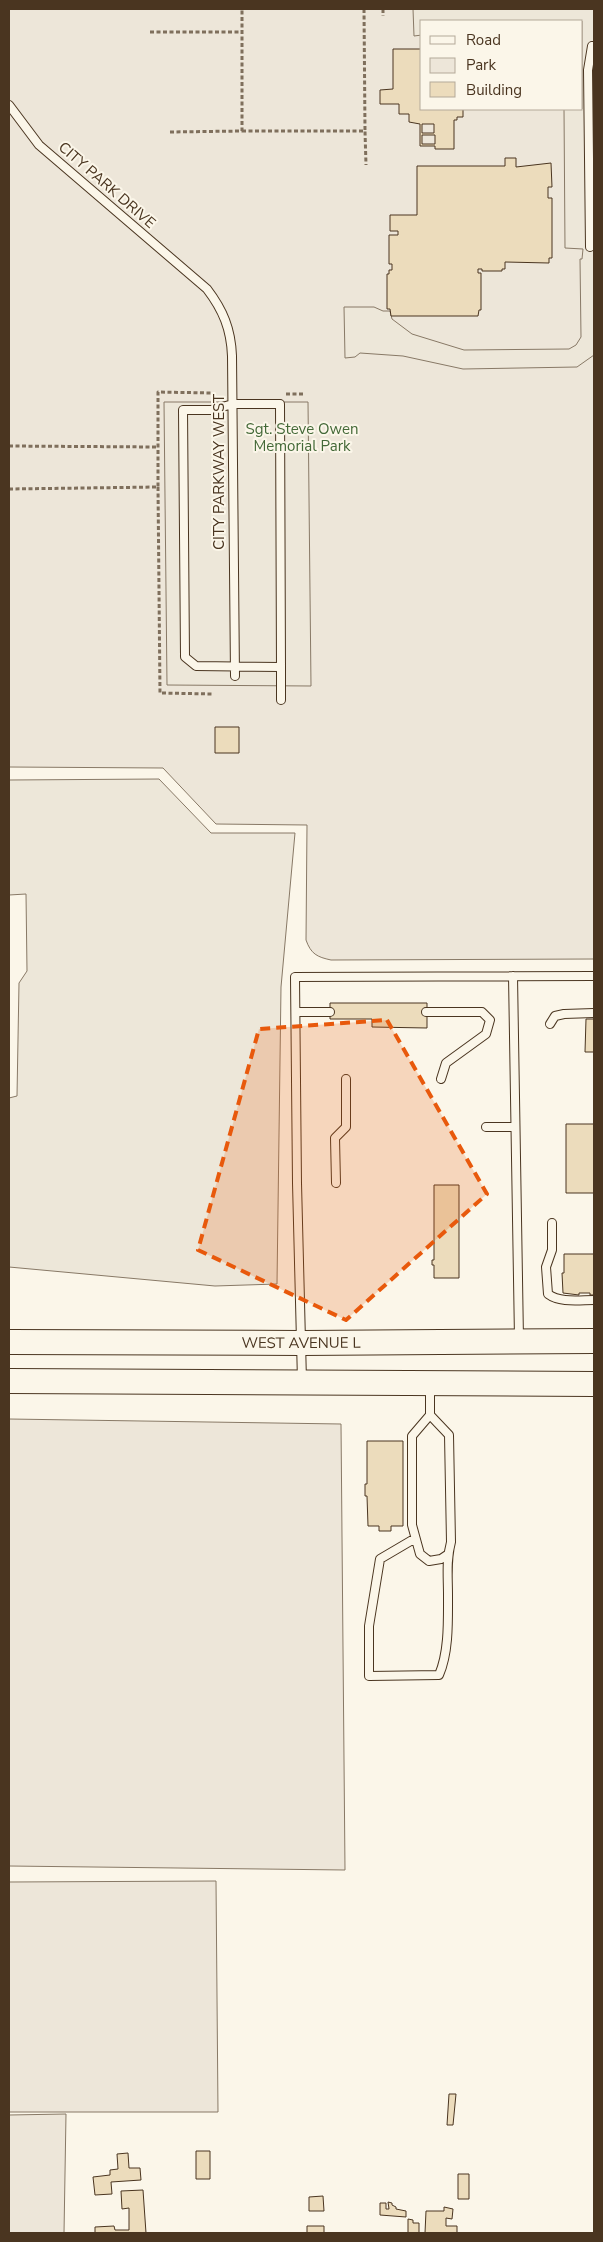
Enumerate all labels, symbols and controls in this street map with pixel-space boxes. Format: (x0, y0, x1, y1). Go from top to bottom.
legend (420, 20, 583, 110)
text: Road (466, 30, 501, 50)
text: Park (466, 55, 496, 75)
text: Building (466, 80, 522, 100)
street label: CITY PARK DRIVE (54, 137, 160, 233)
street label: CITY PARKWAY WEST (209, 394, 229, 550)
park label: Sgt. Steve Owen Memorial Park (246, 419, 358, 456)
street label: WEST AVENUE L (241, 1333, 361, 1353)

